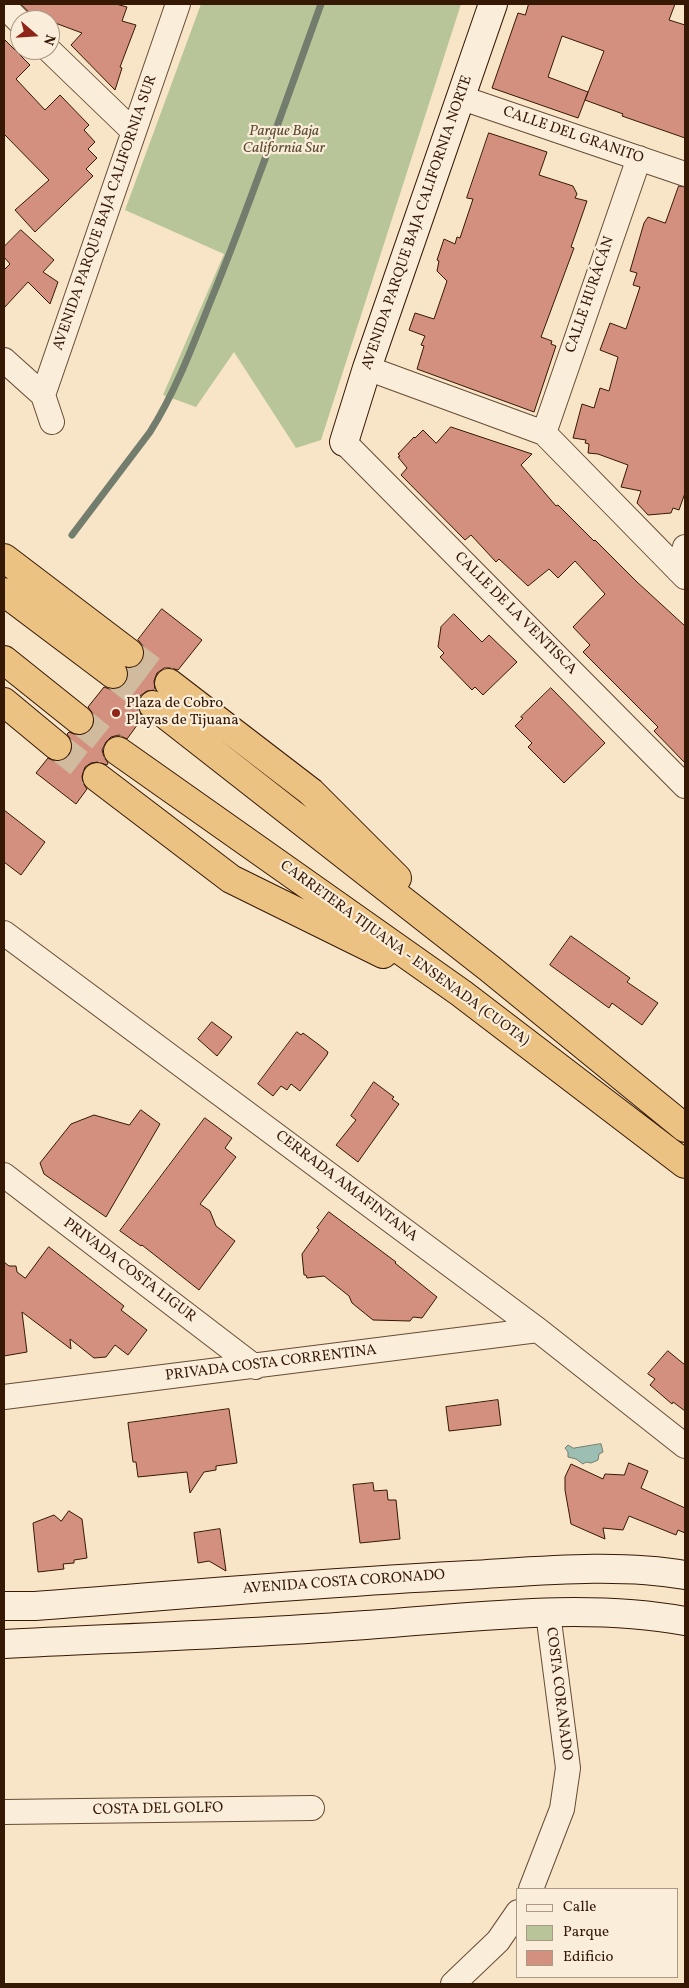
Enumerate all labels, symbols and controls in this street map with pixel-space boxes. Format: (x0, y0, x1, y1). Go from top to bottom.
north arrow (10, 10, 60, 60)
text: N (38, 32, 59, 48)
street label: AVENIDA PARQUE BAJA CALIFORNIA SUR (50, 73, 162, 353)
street label: AVENIDA PARQUE BAJA CALIFORNIA NORTE (359, 73, 477, 373)
street label: CALLE DEL GRANITO (500, 103, 646, 169)
park label: Parque Baja California Sur (243, 123, 325, 158)
street label: CALLE HURÁCÁN (563, 234, 619, 356)
street label: CALLE DE LA VENTISCA (450, 549, 580, 679)
place label: Plaza de Cobro Playas de Tijuana (126, 695, 239, 730)
marker: Plaza de Cobro Playas de Tijuana (110, 707, 122, 719)
street label: CARRETERA TIJUANA - ENSENADA (CUOTA) (276, 857, 532, 1051)
street label: CERRADA AMAFINTANA (271, 1128, 421, 1246)
street label: PRIVADA COSTA LIGUR (59, 1215, 199, 1327)
street label: PRIVADA COSTA CORRENTINA (164, 1342, 378, 1386)
street label: AVENIDA COSTA CORONADO (242, 1567, 446, 1599)
street label: COSTA CORANADO (541, 1626, 575, 1762)
street label: COSTA DEL GOLFO (93, 1800, 223, 1820)
legend (516, 1888, 679, 1978)
text: Calle (563, 1897, 596, 1918)
text: Parque (563, 1922, 609, 1943)
text: Edificio (563, 1947, 614, 1968)

